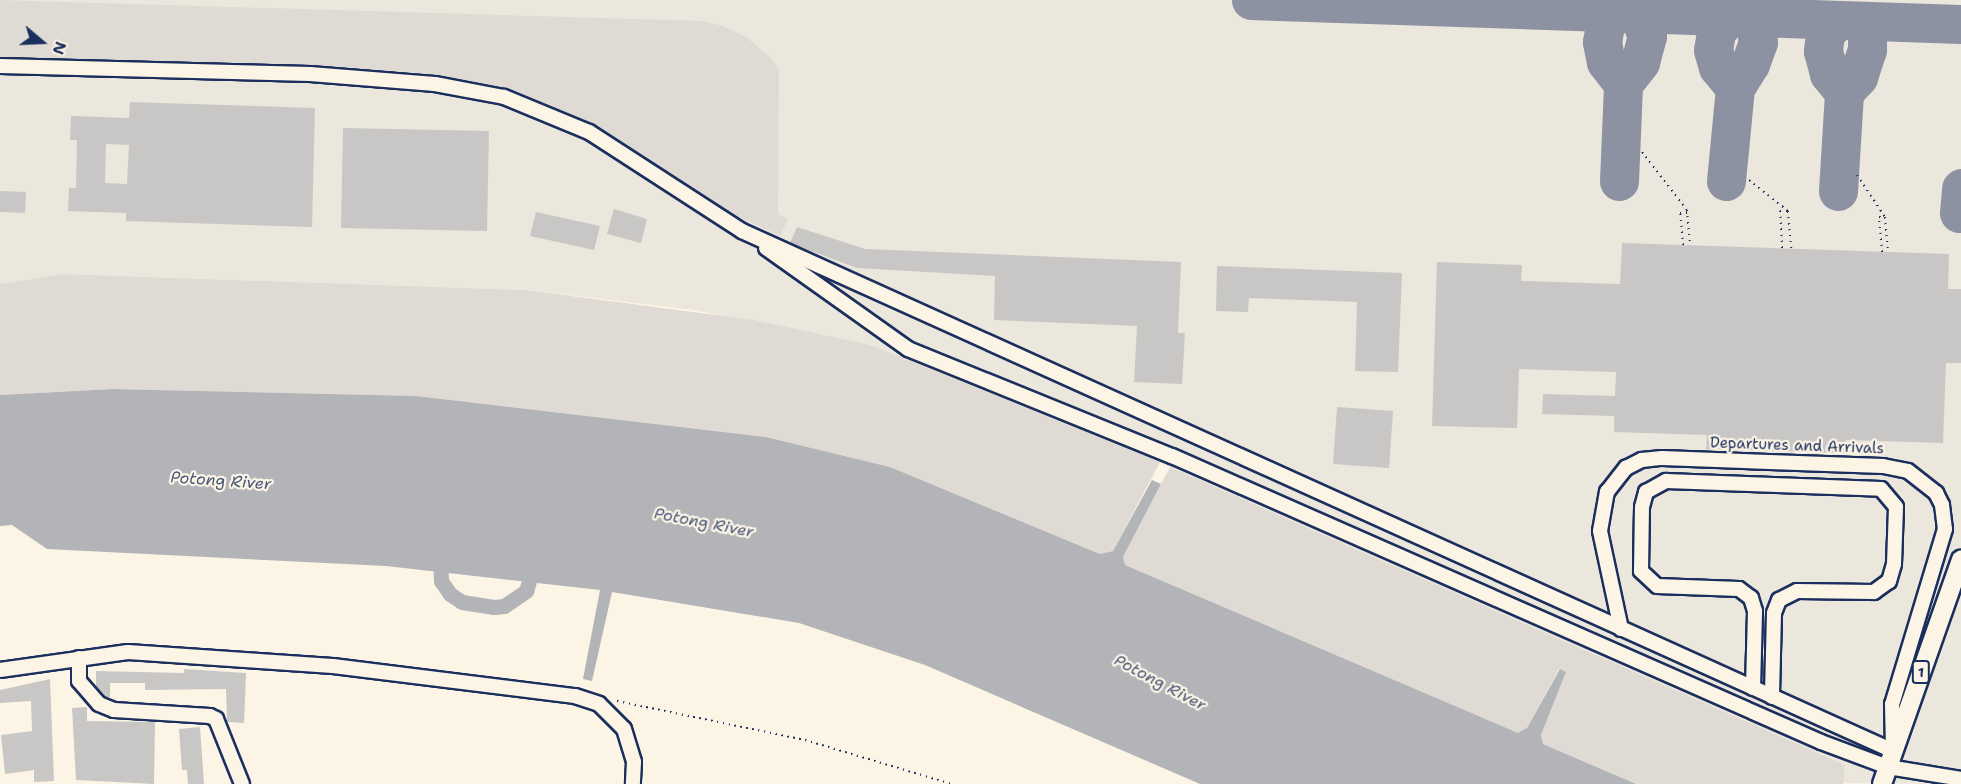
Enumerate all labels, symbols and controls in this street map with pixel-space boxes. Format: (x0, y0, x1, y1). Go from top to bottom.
north arrow (12, 12, 72, 72)
text: N (47, 39, 71, 57)
street label: Departures and Arrivals (1710, 434, 1884, 458)
water label: Potong River (170, 468, 272, 494)
water label: Potong River (653, 504, 755, 542)
water label: Potong River (1111, 651, 1209, 715)
road number: 1 (1910, 661, 1932, 683)

